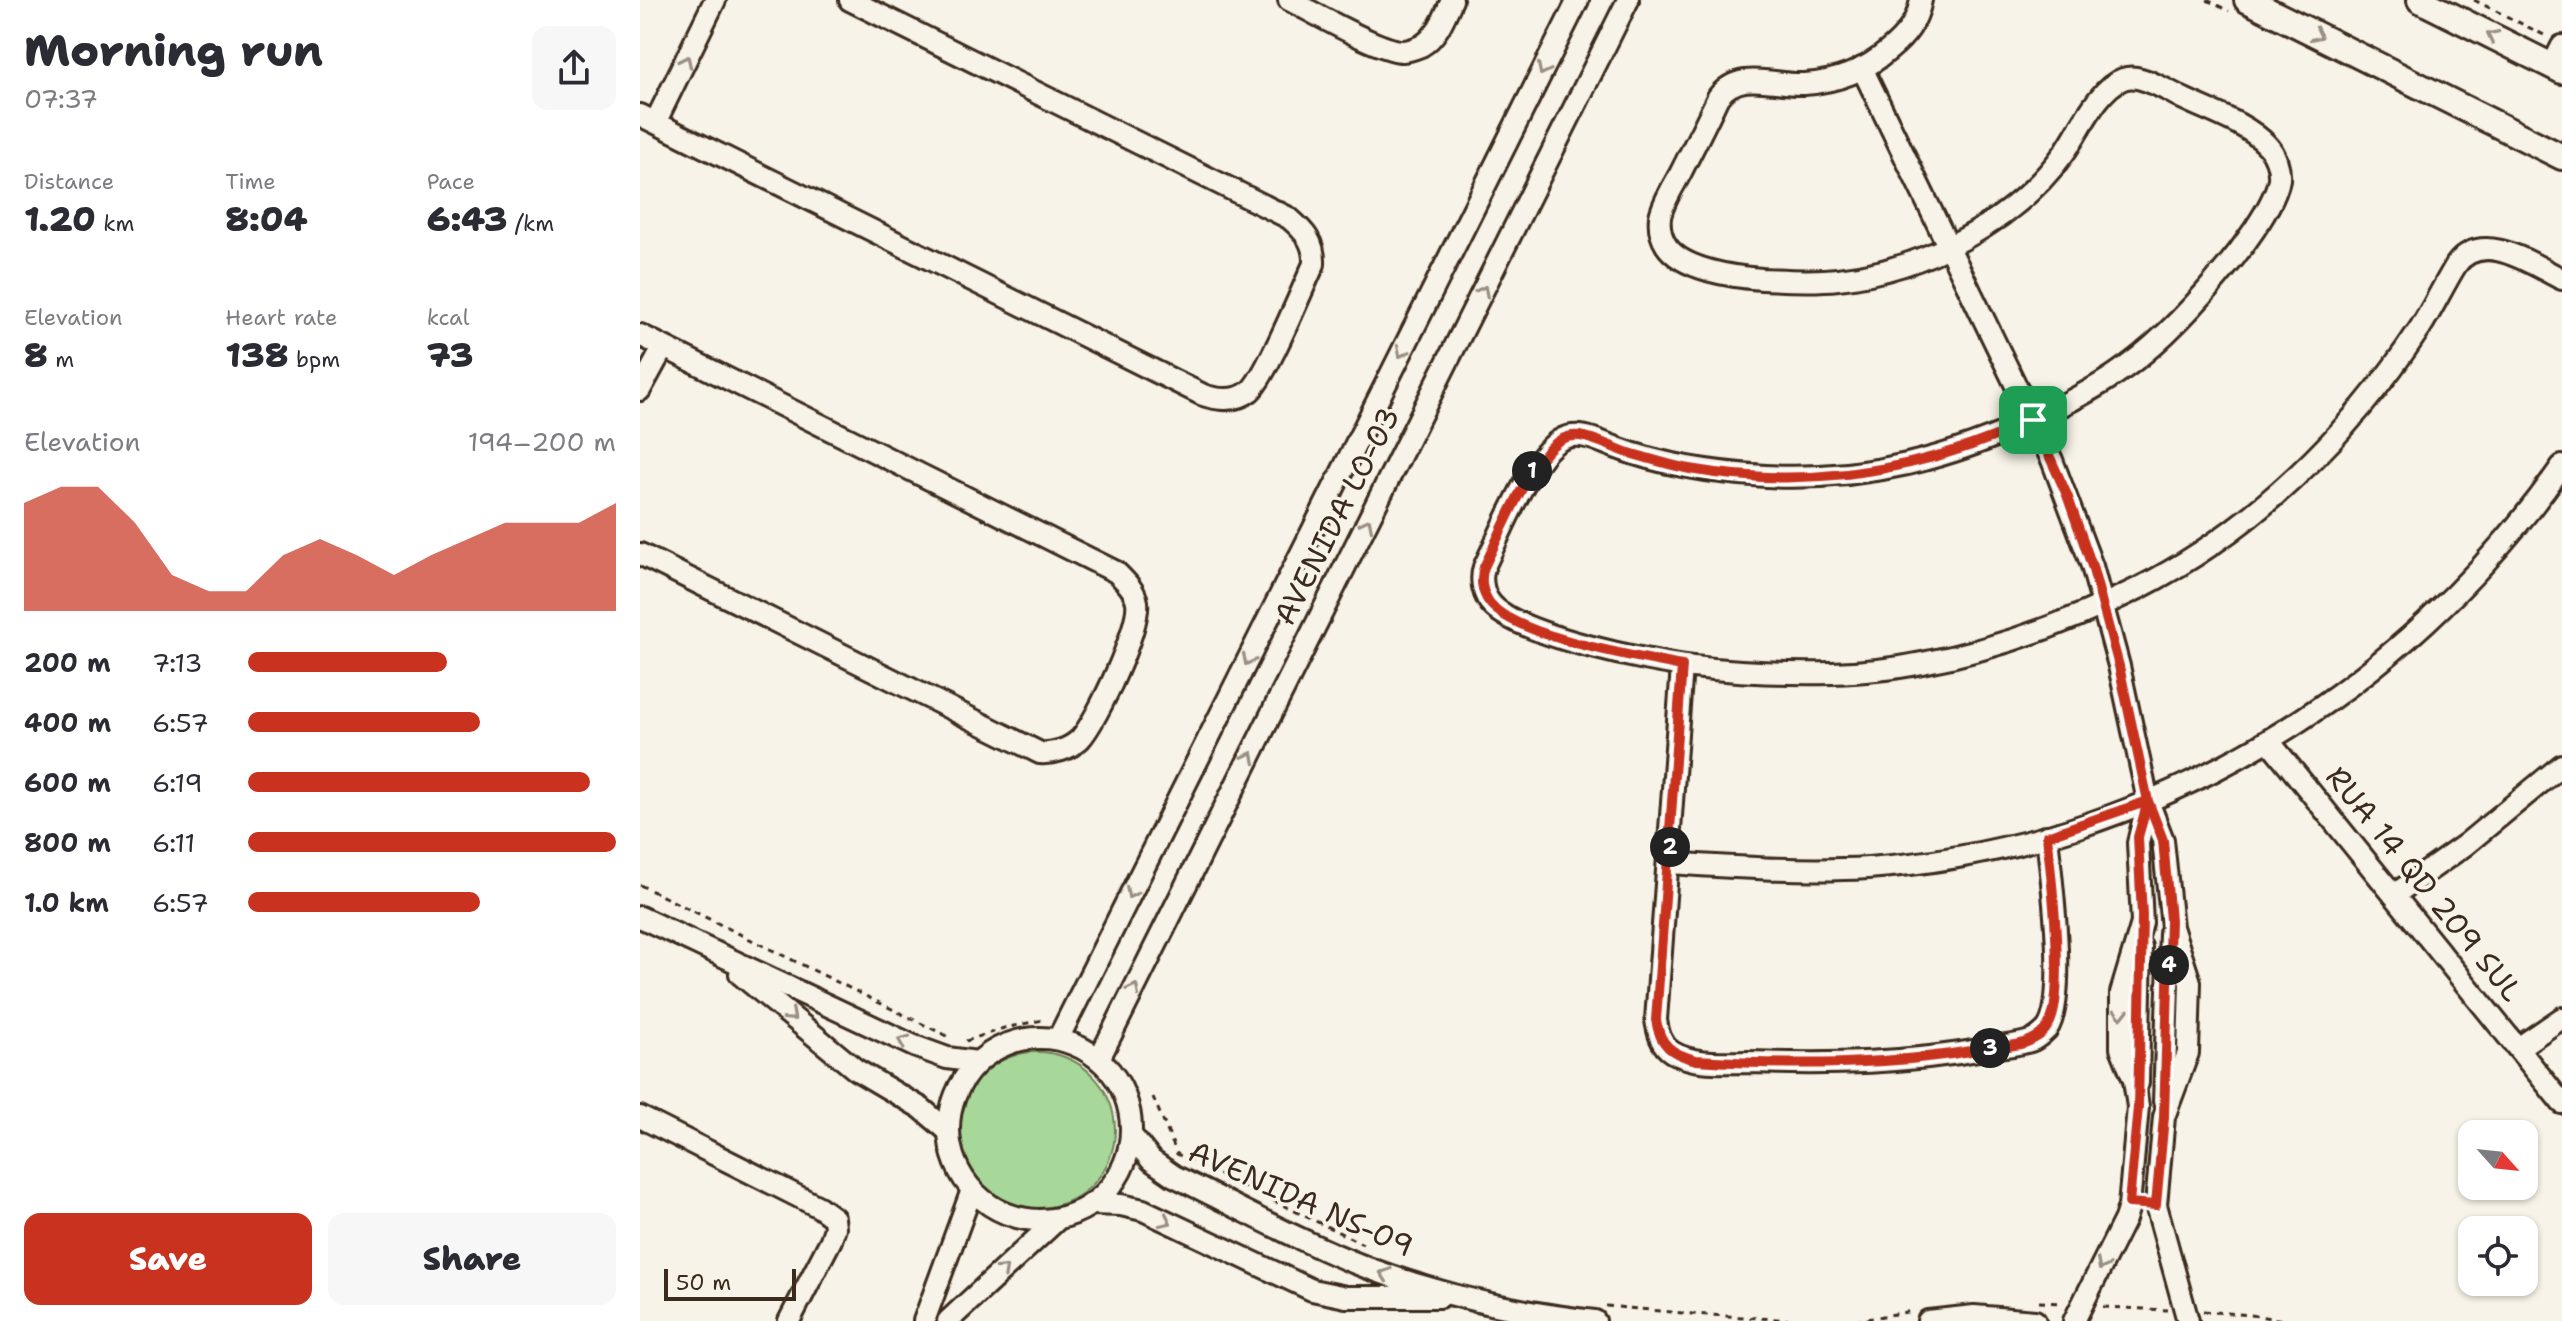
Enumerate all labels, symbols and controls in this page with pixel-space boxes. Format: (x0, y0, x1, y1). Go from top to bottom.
text: Morning run (24, 21, 323, 80)
one-way arrow (2308, 25, 2323, 41)
button: share (532, 26, 616, 110)
one-way arrow (2486, 31, 2501, 46)
one-way arrow (676, 54, 692, 69)
one-way arrow (1537, 61, 1553, 76)
text: 07:37 (24, 81, 98, 116)
text: Distance (24, 167, 114, 196)
text: Time (225, 167, 276, 196)
text: Pace (427, 167, 475, 196)
text: 1.20 (24, 196, 96, 242)
text: 8:04 (225, 196, 308, 242)
text: 6:43 (427, 196, 507, 242)
text: km (96, 209, 134, 238)
text: /km (507, 209, 554, 238)
one-way arrow (1473, 285, 1489, 300)
text: Elevation (24, 303, 122, 332)
text: Heart rate (225, 303, 337, 332)
text: kcal (427, 303, 469, 332)
text: 8 (24, 332, 48, 378)
text: 138 (225, 332, 289, 378)
text: 73 (427, 332, 473, 378)
one-way arrow (1396, 344, 1411, 359)
text: m (48, 345, 74, 374)
text: bpm (289, 345, 340, 374)
pin (1999, 386, 2067, 454)
icon: arrive (2011, 398, 2055, 442)
street label: AVENIDA LO-03 (1264, 400, 1409, 632)
text: Elevation (24, 424, 140, 459)
text: 194–200 m (468, 424, 616, 459)
pin: 1 (1512, 451, 1552, 491)
text: 1 (1527, 456, 1537, 485)
one-way arrow (1357, 517, 1372, 532)
text: 200 m (24, 645, 111, 680)
text: 7:13 (152, 645, 202, 680)
one-way arrow (1242, 652, 1257, 667)
text: 400 m (24, 705, 111, 740)
text: 6:57 (152, 705, 209, 740)
one-way arrow (1241, 750, 1256, 765)
street label: RUA 14 QD 209 SUL (2317, 757, 2532, 1010)
text: 600 m (24, 765, 111, 800)
text: 6:19 (152, 765, 203, 800)
text: 800 m (24, 825, 111, 860)
text: 6:11 (152, 825, 195, 860)
pin: 2 (1650, 827, 1690, 867)
text: 2 (1662, 832, 1678, 861)
one-way arrow (1126, 884, 1141, 899)
text: 1.0 km (24, 885, 109, 920)
text: 6:57 (152, 885, 209, 920)
pin: 4 (2149, 945, 2189, 985)
text: 4 (2161, 950, 2177, 979)
one-way arrow (1125, 983, 1140, 998)
one-way arrow (781, 1007, 796, 1021)
one-way arrow (2112, 1008, 2130, 1021)
pin: 3 (1970, 1028, 2010, 1068)
text: 3 (1982, 1033, 1998, 1062)
one-way arrow (897, 1035, 911, 1051)
north arrow (2458, 1120, 2538, 1200)
map controls (2458, 1120, 2538, 1296)
street label: AVENIDA NS-09 (1182, 1131, 1420, 1266)
one-way arrow (1158, 1211, 1172, 1227)
button: Save (24, 1213, 312, 1305)
button: Share (328, 1213, 616, 1305)
button: locate (2458, 1216, 2538, 1296)
one-way arrow (2096, 1256, 2112, 1271)
scale bar (664, 1265, 796, 1301)
one-way arrow (994, 1265, 1009, 1279)
one-way arrow (1379, 1267, 1393, 1283)
text: 50 m (676, 1268, 731, 1297)

